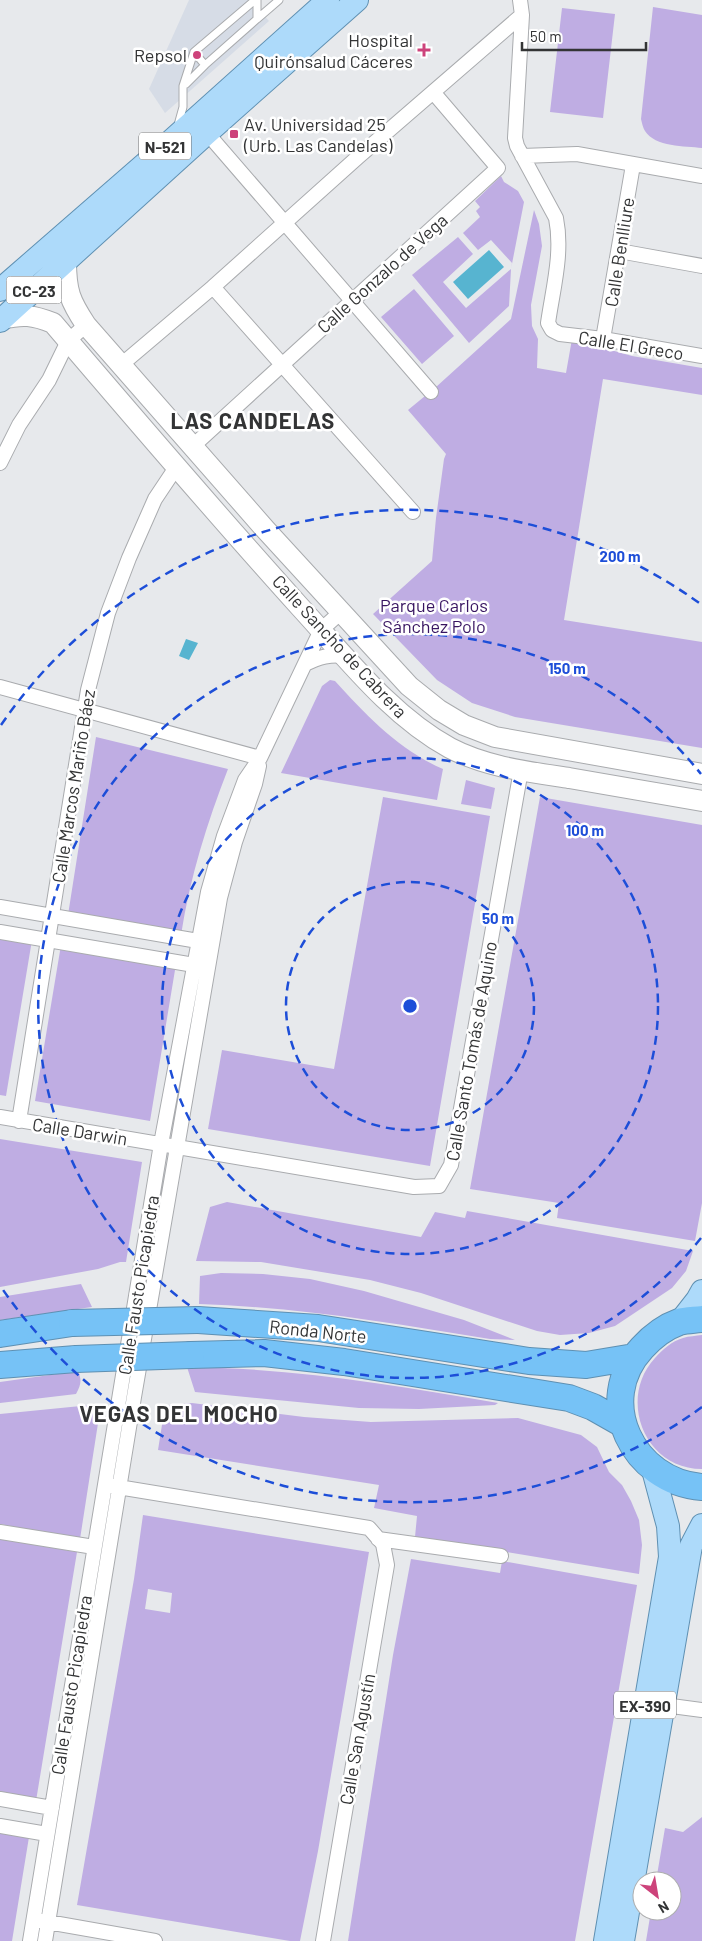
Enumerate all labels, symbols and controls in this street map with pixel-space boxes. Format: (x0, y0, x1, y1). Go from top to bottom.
scale bar (522, 20, 646, 52)
text: 50 m (530, 27, 562, 45)
place label: Hospital Quirónsalud Cáceres (254, 29, 413, 72)
marker: Hospital Quirónsalud Cáceres (417, 43, 431, 57)
place label: Repsol (134, 44, 187, 66)
marker: Repsol (191, 49, 203, 61)
place label: Av. Universidad 25 (Urb. Las Candelas) (243, 113, 393, 156)
marker: Av. Universidad 25 (Urb. Las Candelas) (228, 128, 240, 140)
road number: N-521 (139, 132, 191, 160)
street label: Calle Benlliure (599, 196, 639, 308)
street label: Calle Gonzalo de Vega (312, 209, 452, 337)
road number: CC-23 (6, 276, 62, 304)
street label: Calle El Greco (577, 326, 685, 364)
district label: LAS CANDELAS (171, 407, 335, 433)
text: 200 m (599, 547, 641, 565)
street label: Calle Sancho de Cabrera (268, 570, 412, 722)
park label: Parque Carlos Sánchez Polo (380, 594, 488, 637)
text: 150 m (548, 659, 586, 677)
street label: Calle Marcos Mariño Báez (47, 688, 99, 884)
text: 100 m (566, 821, 604, 839)
text: 50 m (482, 909, 514, 927)
street label: Calle Santo Tomás de Aquino (441, 939, 501, 1163)
centre of rings (401, 997, 419, 1015)
street label: Calle Darwin (31, 1113, 129, 1149)
street label: Calle Fausto Picapiedra (113, 1194, 163, 1376)
street label: Ronda Norte (268, 1315, 368, 1347)
district label: VEGAS DEL MOCHO (79, 1400, 279, 1426)
street label: Calle Fausto Picapiedra (46, 1594, 96, 1776)
street label: Calle San Agustín (335, 1672, 379, 1806)
road number: EX-390 (614, 1692, 676, 1718)
north arrow (632, 1871, 682, 1921)
text: N (656, 1898, 672, 1917)

